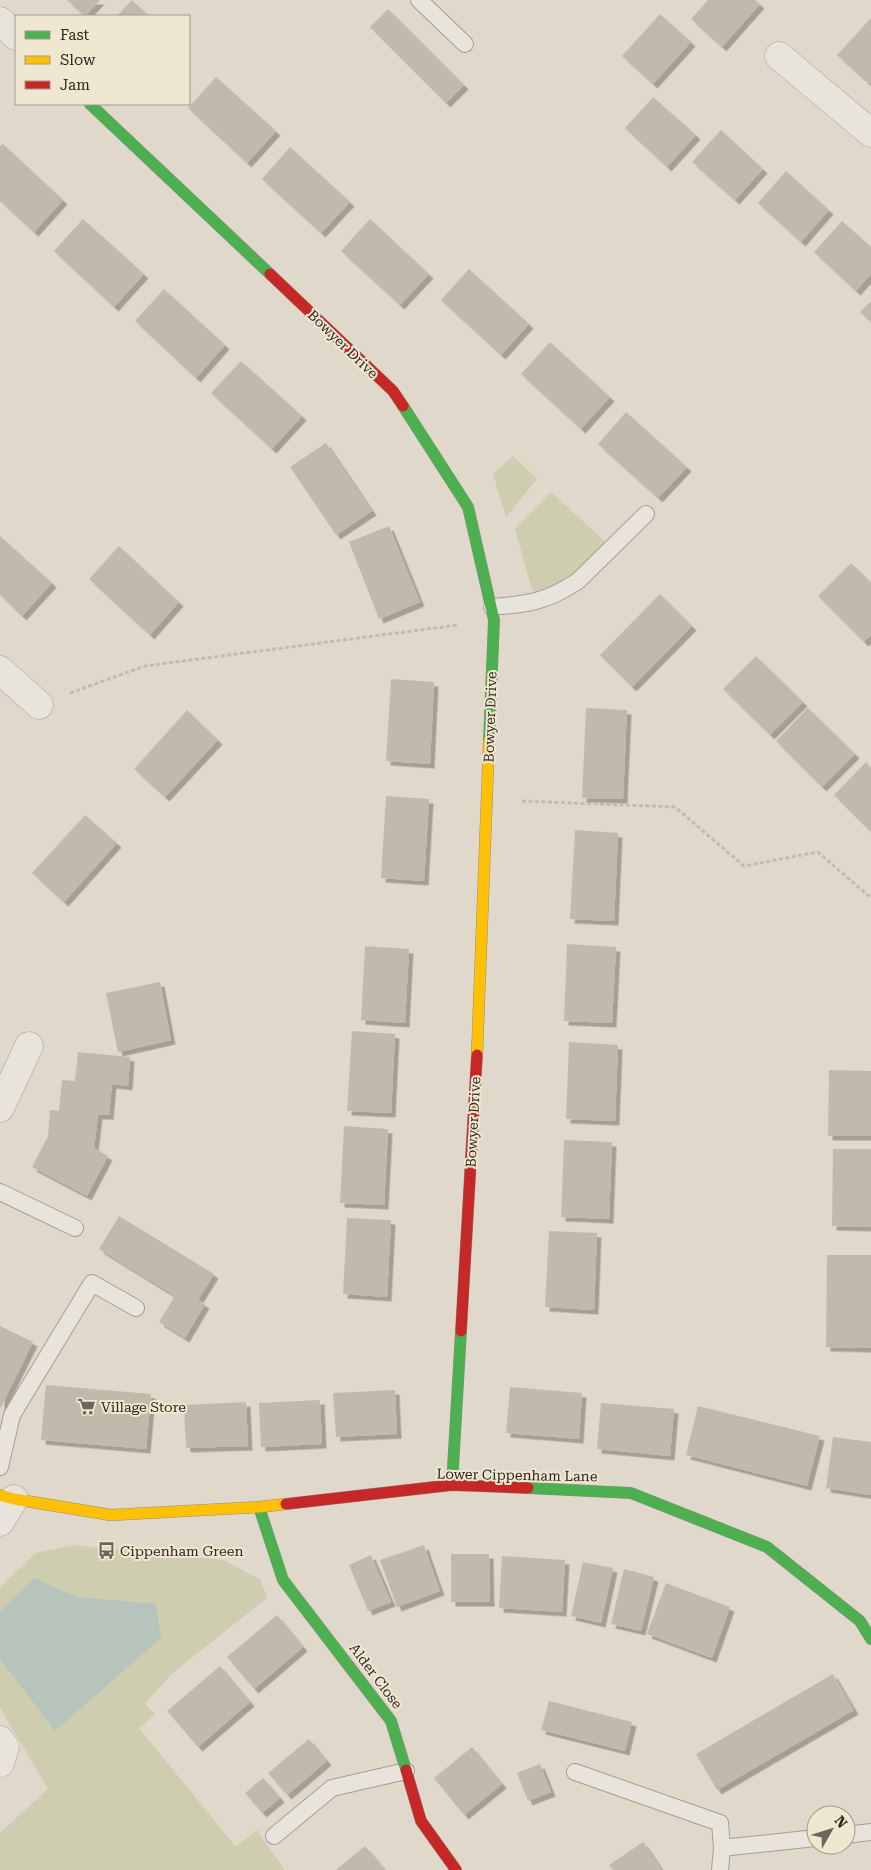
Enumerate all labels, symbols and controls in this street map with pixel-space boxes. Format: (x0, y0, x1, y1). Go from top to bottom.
legend (15, 15, 190, 105)
text: Fast (60, 26, 90, 44)
text: Slow (60, 51, 96, 69)
text: Jam (60, 76, 90, 94)
street label: Bowyer Drive (305, 307, 382, 382)
street label: Bowyer Drive (480, 671, 500, 763)
street label: Bowyer Drive (463, 1076, 483, 1168)
supermarket icon: Village Store (77, 1397, 97, 1417)
place label: Village Store (101, 1399, 186, 1415)
street label: Lower Cippenham Lane (436, 1466, 598, 1484)
bus stop icon: Cippenham Green (96, 1541, 116, 1561)
place label: Cippenham Green (120, 1543, 243, 1559)
street label: Alder Close (346, 1640, 406, 1712)
north arrow (806, 1805, 856, 1855)
text: N (831, 1813, 851, 1831)

